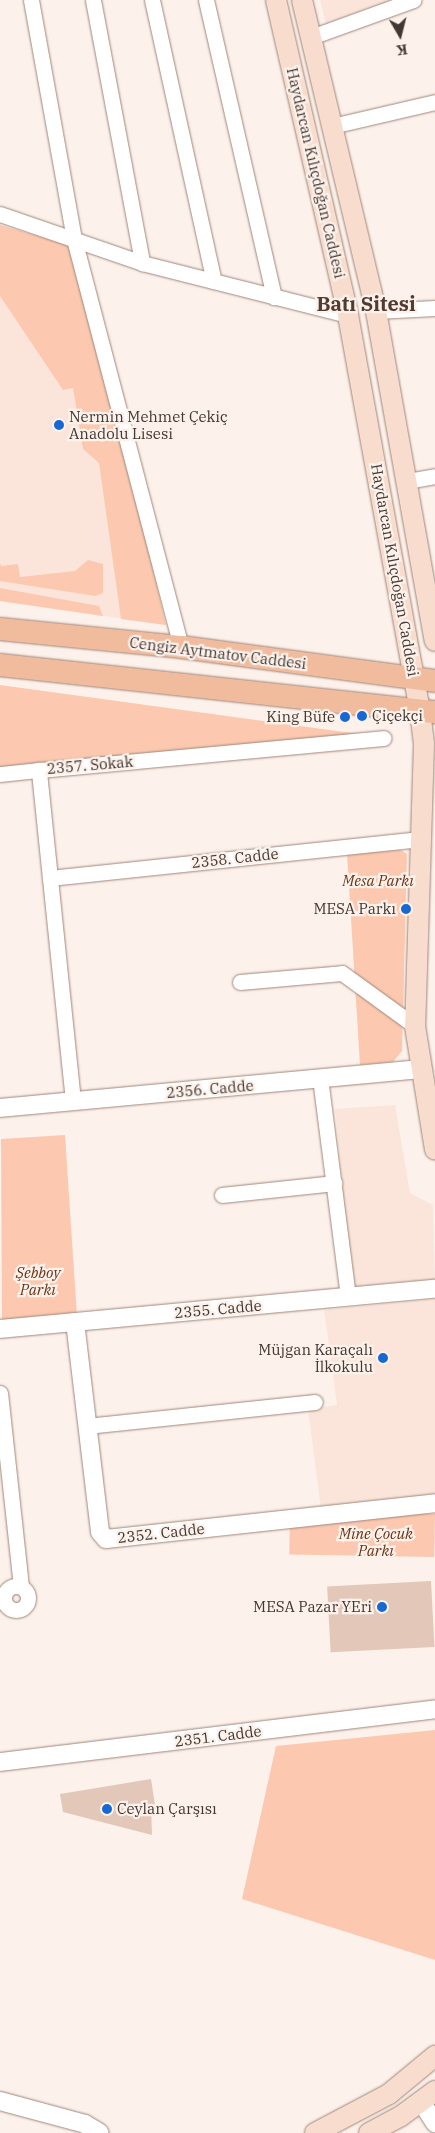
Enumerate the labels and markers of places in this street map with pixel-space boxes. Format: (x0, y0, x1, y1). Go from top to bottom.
place label: Nermin Mehmet Çekiç Anadolu Lisesi (69, 407, 228, 442)
marker: Nermin Mehmet Çekiç Anadolu Lisesi (53, 419, 65, 431)
place label: Çiçekçi (372, 707, 423, 725)
place label: King Büfe (266, 708, 335, 726)
marker: Çiçekçi (356, 710, 368, 722)
marker: King Büfe (339, 711, 351, 723)
place label: MESA Parkı (313, 900, 396, 918)
marker: MESA Parkı (400, 903, 412, 915)
place label: Müjgan Karaçalı İlkokulu (258, 1340, 373, 1375)
marker: Müjgan Karaçalı İlkokulu (377, 1352, 389, 1364)
place label: MESA Pazar YEri (253, 1598, 372, 1616)
marker: MESA Pazar YEri (376, 1601, 388, 1613)
place label: Ceylan Çarşısı (117, 1800, 217, 1818)
marker: Ceylan Çarşısı (101, 1803, 113, 1815)

